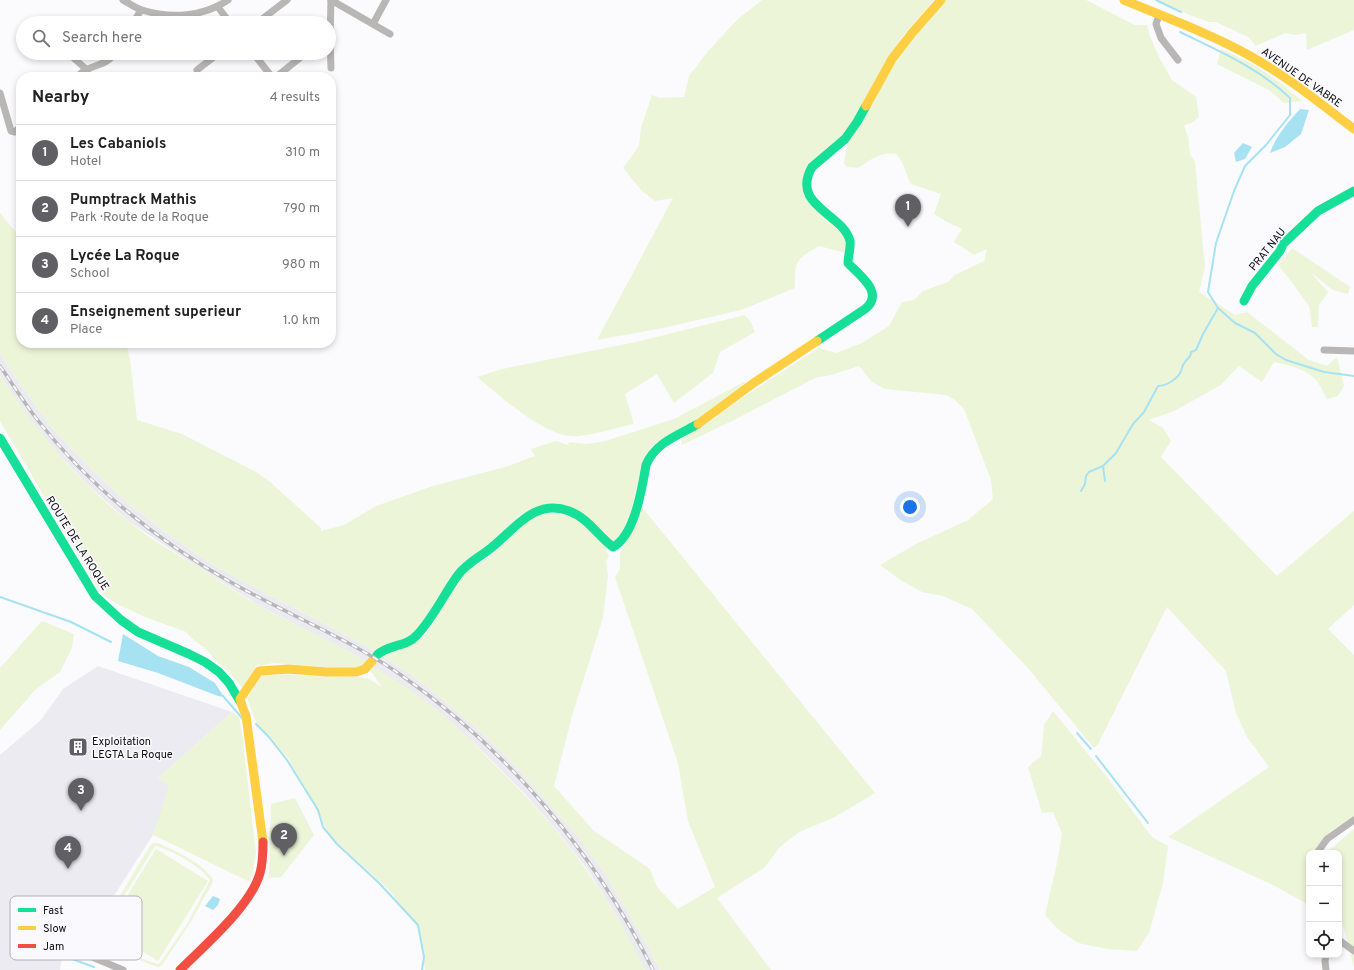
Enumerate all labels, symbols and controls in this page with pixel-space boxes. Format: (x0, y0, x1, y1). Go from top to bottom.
search box (16, 16, 336, 60)
icon: search (30, 27, 52, 49)
text: Search here (62, 29, 142, 48)
street label: AVENUE DE VABRE (1258, 45, 1344, 111)
text: Nearby (32, 87, 89, 109)
text: 4 results (270, 90, 320, 106)
text: Les Cabaniols (70, 135, 166, 154)
text: 1 (42, 145, 48, 161)
text: 310 m (285, 145, 320, 161)
text: Hotel (70, 154, 101, 170)
text: Pumptrack Mathis (70, 191, 197, 210)
pin: 1 (895, 194, 921, 227)
text: 2 (41, 201, 49, 217)
text: 790 m (283, 201, 320, 217)
text: Park · Route de la Roque (70, 210, 209, 226)
street label: PRAT NAU (1246, 225, 1289, 274)
text: Lycée La Roque (70, 247, 180, 266)
text: 3 (41, 257, 49, 273)
text: 980 m (282, 257, 320, 273)
text: School (70, 266, 110, 282)
text: Enseignement superieur (70, 303, 241, 322)
text: 4 (41, 313, 49, 329)
text: 1.0 km (283, 313, 320, 329)
text: Place (70, 322, 102, 338)
street label: ROUTE DE LA ROQUE (42, 494, 112, 593)
your location (900, 497, 920, 517)
place label: Exploitation LEGTA La Roque (92, 735, 173, 762)
building icon: Exploitation LEGTA La Roque (67, 736, 89, 758)
pin: 3 (68, 778, 94, 811)
pin: 2 (271, 823, 297, 856)
pin: 4 (55, 836, 81, 869)
map controls (1306, 850, 1342, 958)
button: + (1306, 850, 1342, 886)
button: − (1306, 886, 1342, 922)
legend (10, 896, 142, 960)
text: Fast (43, 904, 63, 918)
text: Slow (43, 922, 66, 936)
button: locate (1306, 922, 1342, 958)
text: Jam (43, 940, 64, 954)

